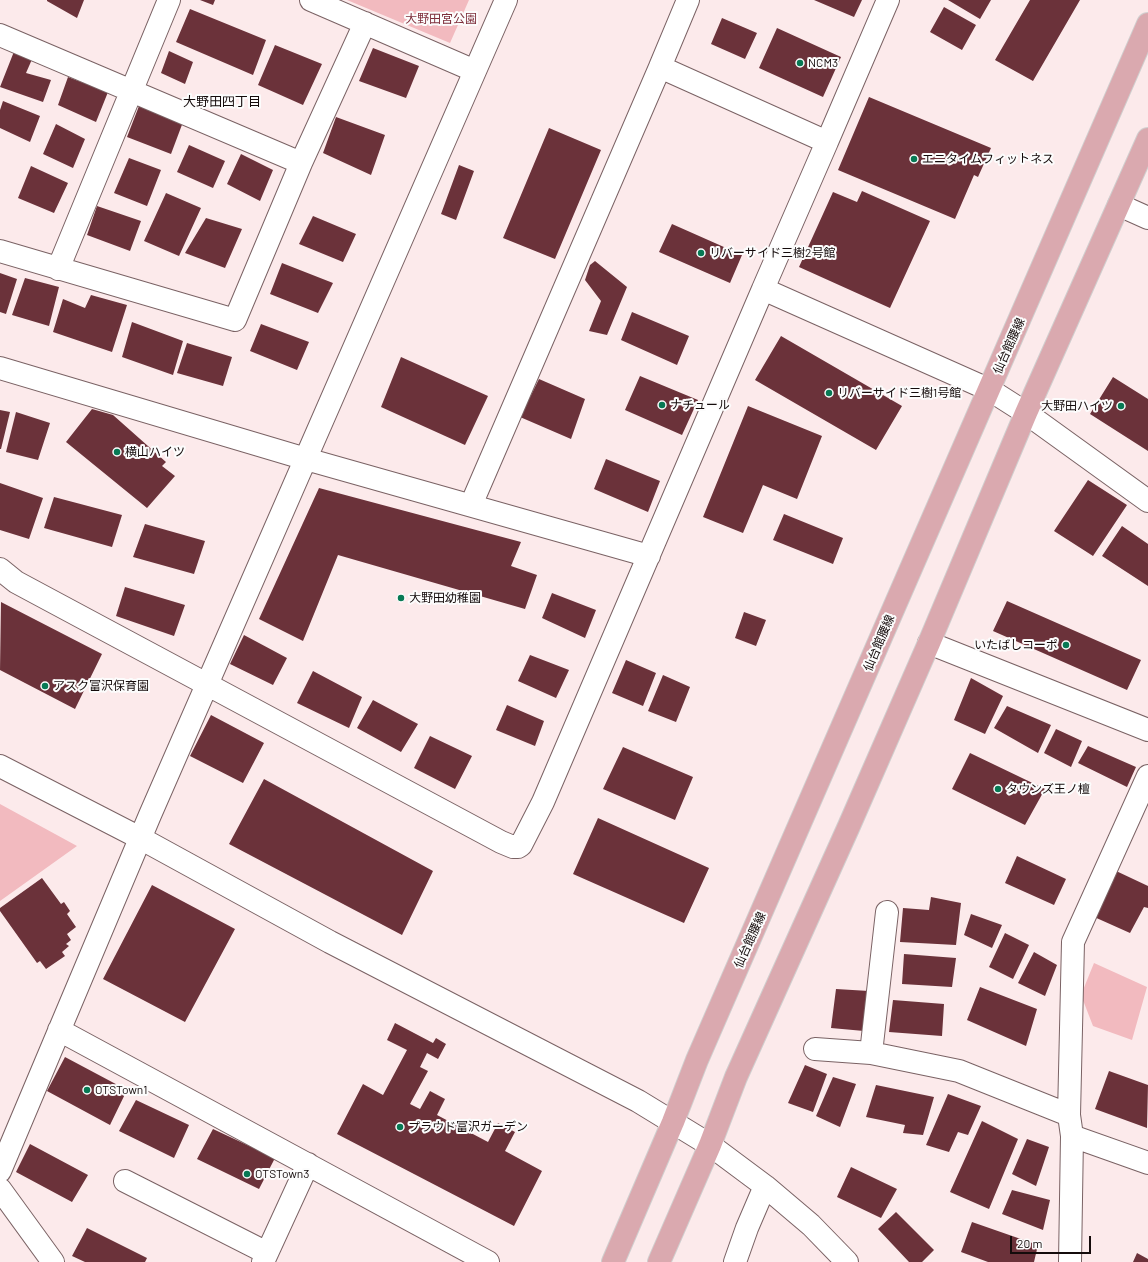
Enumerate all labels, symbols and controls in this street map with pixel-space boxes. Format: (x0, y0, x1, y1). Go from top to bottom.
park label: 大野田宮公園 (405, 12, 477, 26)
place label: NCM3 (808, 56, 838, 70)
marker: NCM3 (795, 58, 805, 68)
district label: 大野田四丁目 (183, 94, 261, 110)
place label: エニタイムフィットネス (922, 152, 1054, 166)
marker: エニタイムフィットネス (909, 154, 919, 164)
place label: リバーサイド三樹2号館 (709, 246, 835, 260)
marker: リバーサイド三樹2号館 (696, 248, 706, 258)
street label: 仙台館腰線 (990, 316, 1028, 376)
place label: リバーサイド三樹1号館 (837, 386, 961, 400)
marker: リバーサイド三樹1号館 (824, 388, 834, 398)
place label: ナチュール (670, 398, 730, 412)
place label: 大野田ハイツ (1041, 399, 1113, 413)
marker: ナチュール (657, 400, 667, 410)
marker: 大野田ハイツ (1116, 401, 1126, 411)
place label: 横山ハイツ (125, 445, 185, 459)
marker: 横山ハイツ (112, 447, 122, 457)
place label: 大野田幼稚園 (409, 591, 481, 605)
marker: 大野田幼稚園 (396, 593, 406, 603)
street label: 仙台館腰線 (861, 613, 897, 673)
place label: いたばしコーポ (974, 638, 1058, 652)
marker: いたばしコーポ (1061, 640, 1071, 650)
place label: アスク富沢保育園 (53, 679, 149, 693)
marker: アスク富沢保育園 (40, 681, 50, 691)
place label: タウンズ王ノ檀 (1006, 782, 1090, 796)
marker: タウンズ王ノ檀 (993, 784, 1003, 794)
street label: 仙台館腰線 (731, 910, 769, 970)
place label: OTSTown1 (95, 1083, 148, 1097)
marker: OTSTown1 (82, 1085, 92, 1095)
place label: プラウド富沢ガーデン (408, 1120, 528, 1134)
marker: プラウド富沢ガーデン (395, 1122, 405, 1132)
place label: OTSTown3 (255, 1167, 310, 1181)
marker: OTSTown3 (242, 1169, 252, 1179)
scale bar (1012, 1228, 1093, 1254)
text: 20 m (1017, 1236, 1043, 1250)

